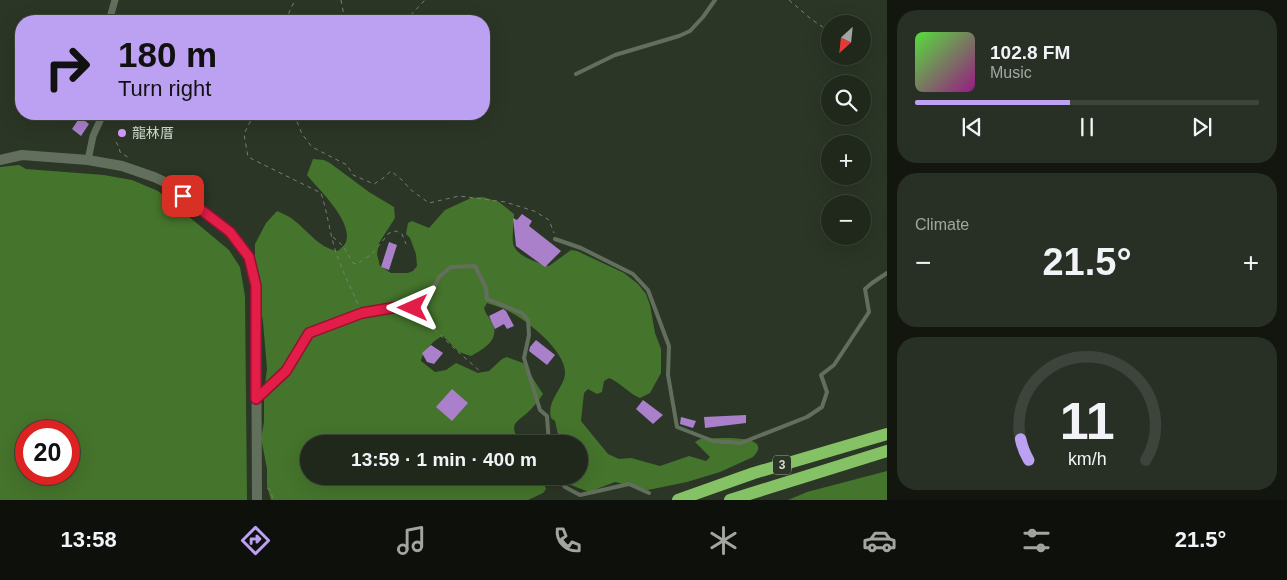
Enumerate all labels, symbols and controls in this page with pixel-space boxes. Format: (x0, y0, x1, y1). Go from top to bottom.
north arrow (821, 15, 871, 65)
map controls (821, 15, 871, 245)
icon: right (35, 35, 100, 100)
text: 180 m (118, 35, 217, 74)
text: 102.8 FM (990, 42, 1070, 63)
text: Music (990, 64, 1032, 81)
button: search (821, 75, 871, 125)
text: Turn right (118, 76, 211, 101)
icon: previous (958, 113, 986, 141)
icon: pause (1073, 113, 1101, 141)
icon: next (1188, 113, 1216, 141)
place label: 龍林厝 (132, 125, 174, 141)
marker: 龍林厝 (116, 127, 128, 139)
button: + (821, 135, 871, 185)
pin (162, 175, 204, 217)
icon: arrive (169, 182, 197, 210)
button: − (821, 195, 871, 245)
text: Climate (915, 216, 969, 233)
text: 21.5° (1042, 241, 1132, 283)
text: − (915, 247, 931, 278)
text: + (1243, 247, 1259, 278)
position arrow (386, 281, 438, 333)
text: 11 (1060, 392, 1114, 450)
speed limit sign: 20 (15, 420, 80, 485)
text: 13:59 · 1 min · 400 m (351, 449, 537, 470)
text: km/h (1068, 449, 1106, 469)
road number: 3 (773, 456, 791, 474)
icon: directions (238, 523, 273, 558)
icon: music (394, 523, 429, 558)
icon: phone (550, 523, 585, 558)
icon: climate (706, 523, 741, 558)
icon: car (862, 523, 897, 558)
icon: filters (1019, 523, 1054, 558)
text: 13:58 (61, 527, 117, 552)
text: 21.5° (1175, 527, 1226, 552)

